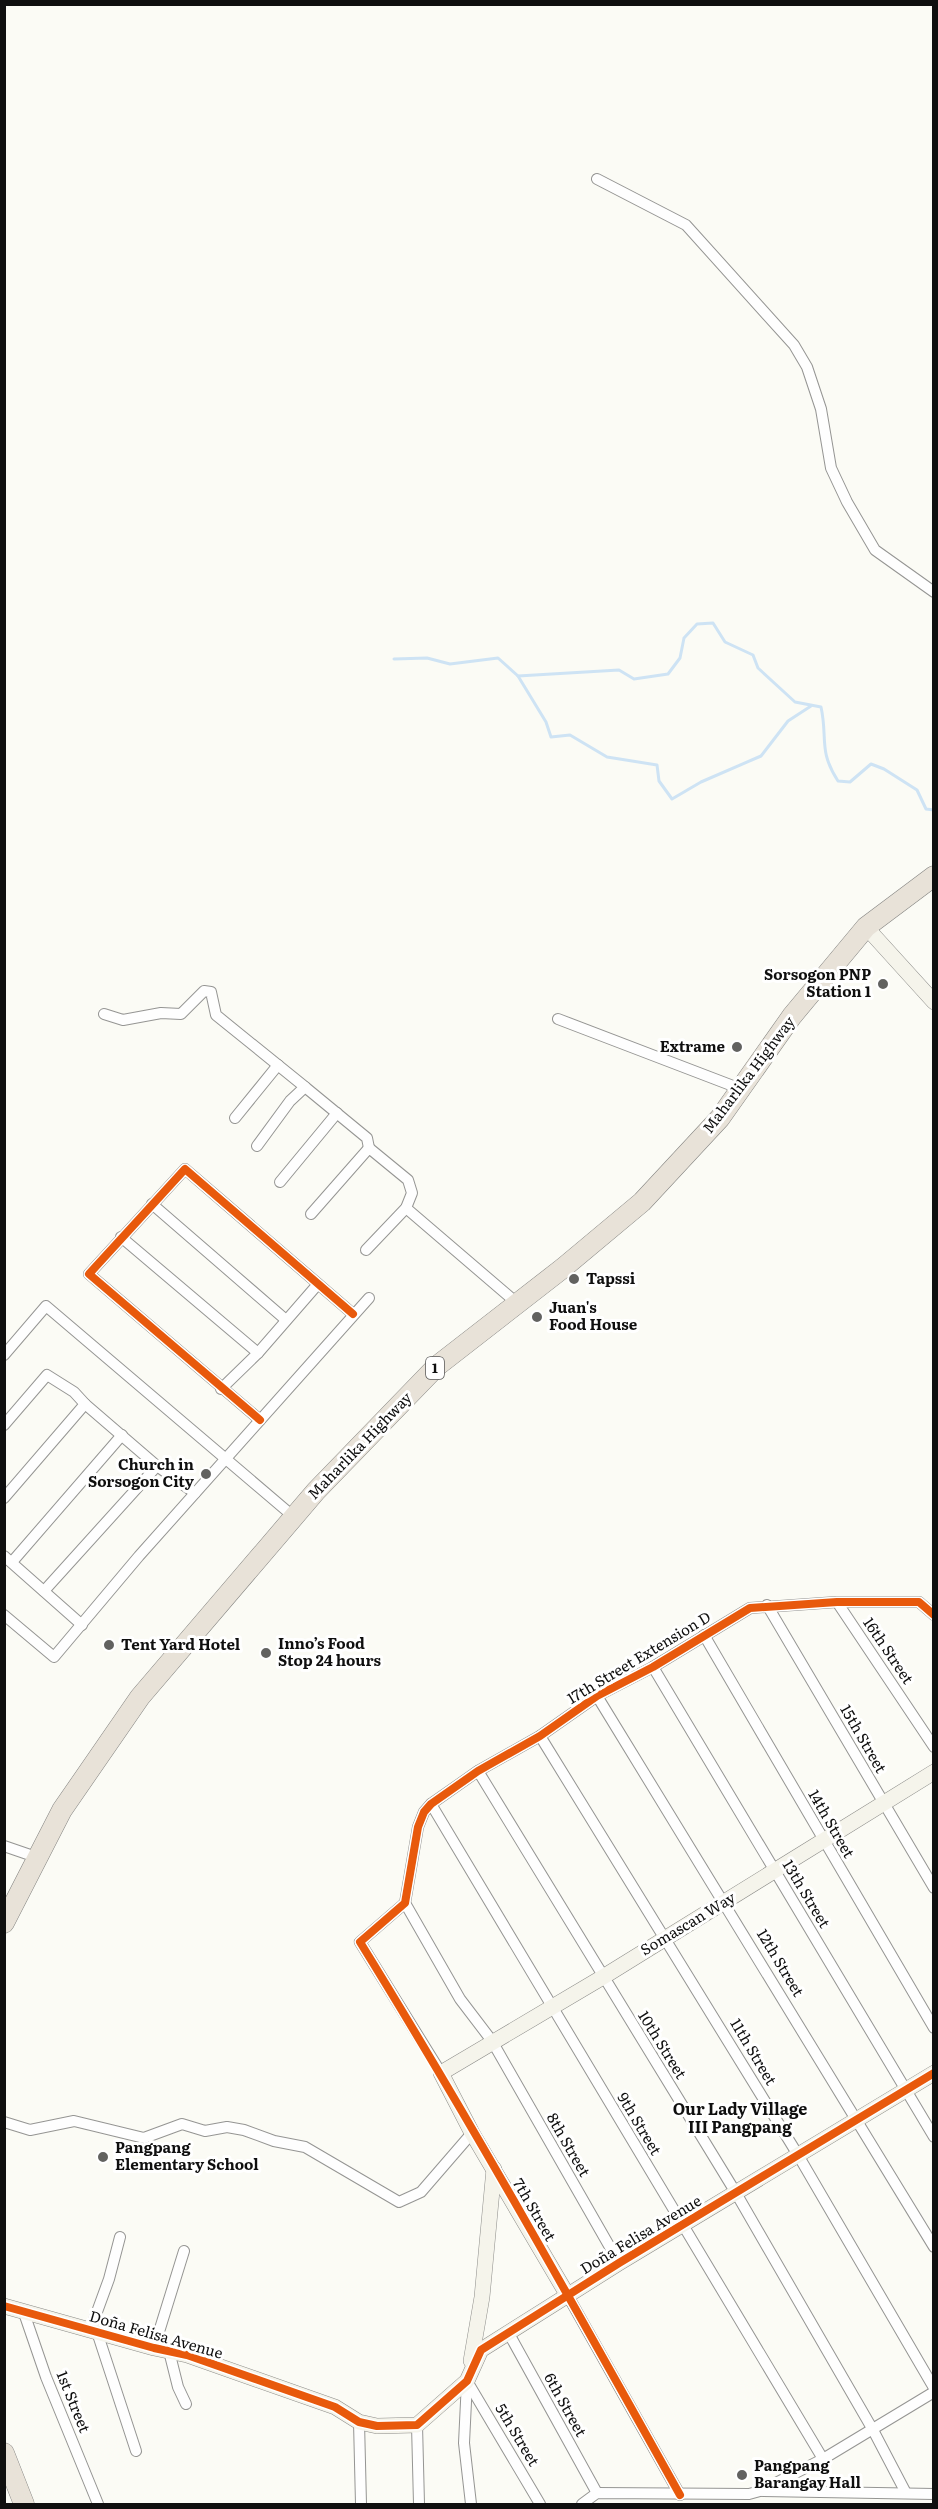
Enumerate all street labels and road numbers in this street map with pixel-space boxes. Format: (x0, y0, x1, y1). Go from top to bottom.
street label: Maharlika Highway (696, 1010, 800, 1138)
road number: 1 (426, 1357, 444, 1379)
street label: Maharlika Highway (301, 1386, 417, 1504)
street label: 17th Street Extension D (562, 1605, 715, 1709)
street label: 16th Street (858, 1612, 920, 1688)
street label: 15th Street (835, 1700, 893, 1777)
street label: 14th Street (803, 1785, 861, 1862)
street label: 13th Street (778, 1855, 837, 1932)
street label: Somascan Way (635, 1885, 739, 1960)
street label: 12th Street (752, 1924, 811, 2001)
street label: 10th Street (633, 2006, 693, 2083)
street label: 11th Street (725, 2014, 783, 2089)
street label: 9th Street (612, 2087, 668, 2159)
street label: 8th Street (542, 2108, 597, 2180)
street label: 7th Street (508, 2173, 563, 2245)
street label: Doña Felisa Avenue (575, 2188, 705, 2279)
street label: Doña Felisa Avenue (87, 2304, 226, 2364)
street label: 1st Street (52, 2367, 97, 2436)
street label: 6th Street (539, 2368, 593, 2440)
street label: 5th Street (491, 2399, 546, 2470)

